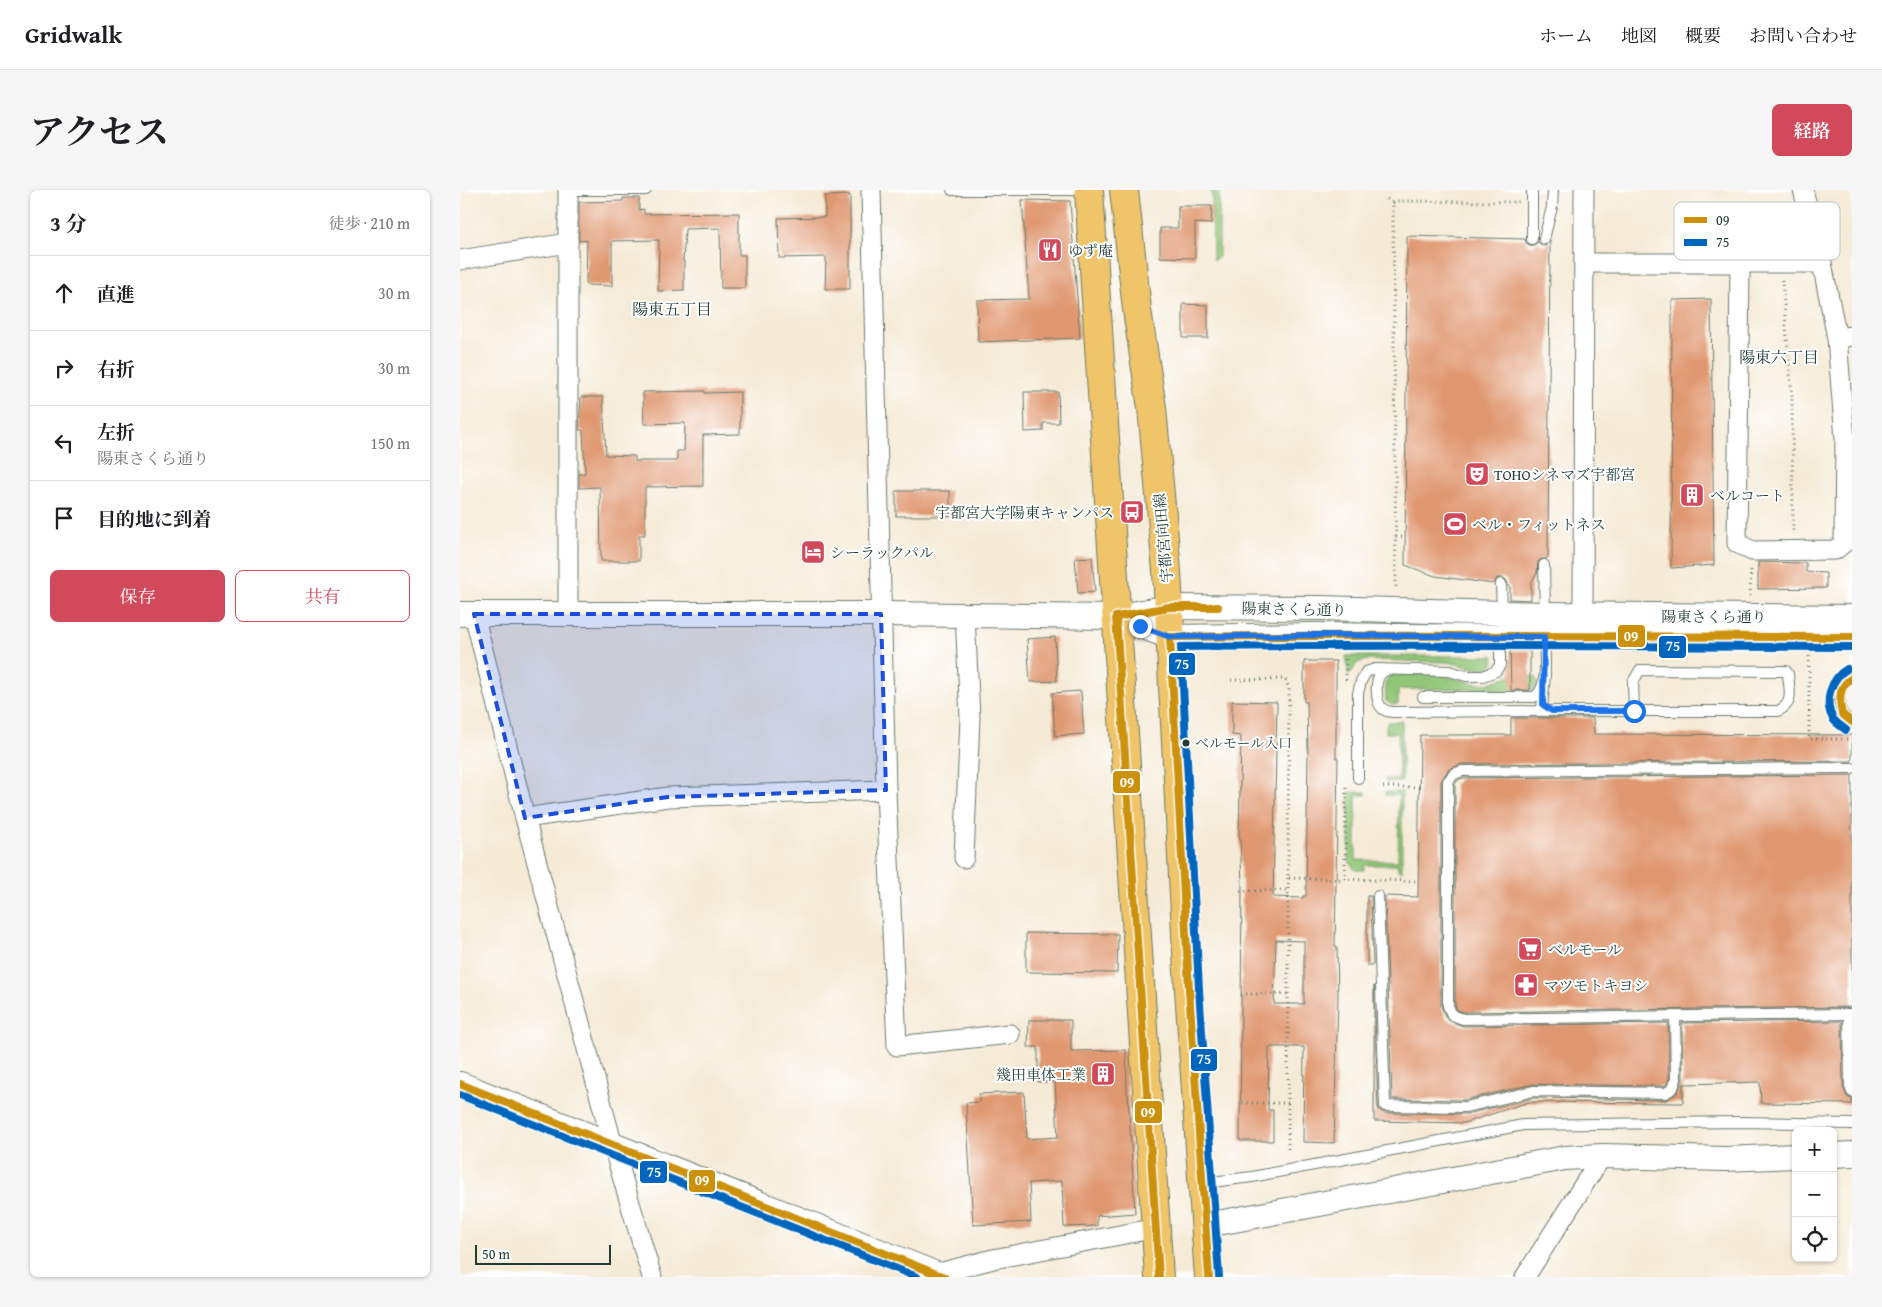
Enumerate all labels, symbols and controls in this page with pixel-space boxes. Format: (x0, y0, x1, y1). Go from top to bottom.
text: Gridwalk (25, 17, 122, 52)
text: ホーム (1539, 22, 1593, 49)
text: 地図 (1621, 22, 1657, 49)
text: 概要 (1685, 22, 1721, 49)
text: お問い合わせ (1749, 22, 1857, 49)
button: 経路 (1772, 104, 1852, 156)
text: アクセス (30, 106, 169, 157)
legend (1674, 202, 1840, 260)
text: 3 分 (50, 208, 87, 239)
text: 09 (1716, 210, 1730, 230)
text: 徒歩 · 210 m (329, 211, 410, 235)
text: 75 (1716, 232, 1729, 252)
restaurant icon: ゆず庵 (1037, 237, 1063, 263)
place label: ゆず庵 (1068, 240, 1113, 261)
icon: ahead (50, 279, 78, 307)
text: 直進 (97, 280, 135, 308)
text: 30 m (378, 281, 410, 305)
district label: 陽東五丁目 (632, 297, 712, 321)
district label: 陽東六丁目 (1739, 345, 1819, 369)
icon: right (50, 354, 78, 382)
text: 右折 (97, 355, 135, 383)
text: 30 m (378, 356, 410, 380)
text: 左折 (97, 418, 135, 446)
icon: left (50, 429, 78, 457)
text: 150 m (370, 431, 410, 455)
text: 陽東さくら通り (97, 446, 209, 470)
theatre icon: TOHOシネマズ宇都宮 (1464, 461, 1490, 487)
place label: TOHOシネマズ宇都宮 (1494, 464, 1635, 485)
building icon: ベルコート (1679, 482, 1705, 508)
place label: ベルコート (1710, 485, 1785, 506)
street label: 宇都宮向田線 (1149, 492, 1177, 584)
bus stop icon: 宇都宮大学陽東キャンパス (1119, 499, 1145, 525)
place label: 宇都宮大学陽東キャンパス (935, 502, 1114, 523)
icon: arrive (50, 504, 78, 532)
text: 目的地に到着 (97, 505, 211, 533)
sports icon: ベル・フィットネス (1442, 511, 1468, 537)
place label: ベル・フィットネス (1472, 514, 1606, 535)
hotel icon: シーラックパル (800, 539, 826, 565)
place label: シーラックパル (830, 542, 934, 563)
button: 保存 (50, 570, 225, 622)
button: 共有 (235, 570, 410, 622)
street label: 陽東さくら通り (1241, 598, 1347, 620)
street label: 陽東さくら通り (1661, 606, 1767, 627)
route end (1129, 615, 1152, 638)
line badge: 09 (1617, 624, 1646, 648)
text: 09 (1624, 626, 1638, 646)
line badge: 75 (1658, 635, 1687, 659)
text: 75 (1666, 636, 1680, 656)
line badge: 75 (1168, 652, 1196, 676)
text: 75 (1175, 654, 1189, 674)
route start (1623, 700, 1646, 723)
place label: ベルモール入口 (1195, 733, 1292, 753)
marker: ベルモール入口 (1181, 738, 1191, 748)
line badge: 09 (1112, 770, 1141, 794)
text: 09 (1120, 772, 1134, 792)
supermarket icon: ベルモール (1517, 936, 1543, 962)
place label: ベルモール (1548, 939, 1622, 960)
pharmacy icon: マツモトキヨシ (1513, 972, 1539, 998)
place label: マツモトキヨシ (1544, 975, 1649, 996)
line badge: 75 (1190, 1048, 1218, 1072)
text: 75 (1197, 1049, 1211, 1069)
building icon: 幾田車体工業 (1090, 1061, 1116, 1087)
place label: 幾田車体工業 (996, 1064, 1086, 1085)
line badge: 09 (1134, 1100, 1163, 1124)
text: 09 (1141, 1102, 1155, 1122)
map controls (1792, 1127, 1837, 1262)
button: + (1792, 1127, 1837, 1172)
line badge: 75 (639, 1160, 668, 1184)
text: 75 (647, 1162, 661, 1182)
line badge: 09 (688, 1169, 716, 1193)
text: 09 (695, 1170, 709, 1190)
button: − (1792, 1172, 1837, 1217)
button: locate (1792, 1217, 1837, 1262)
scale bar (475, 1242, 611, 1265)
text: 50 m (482, 1244, 510, 1264)

